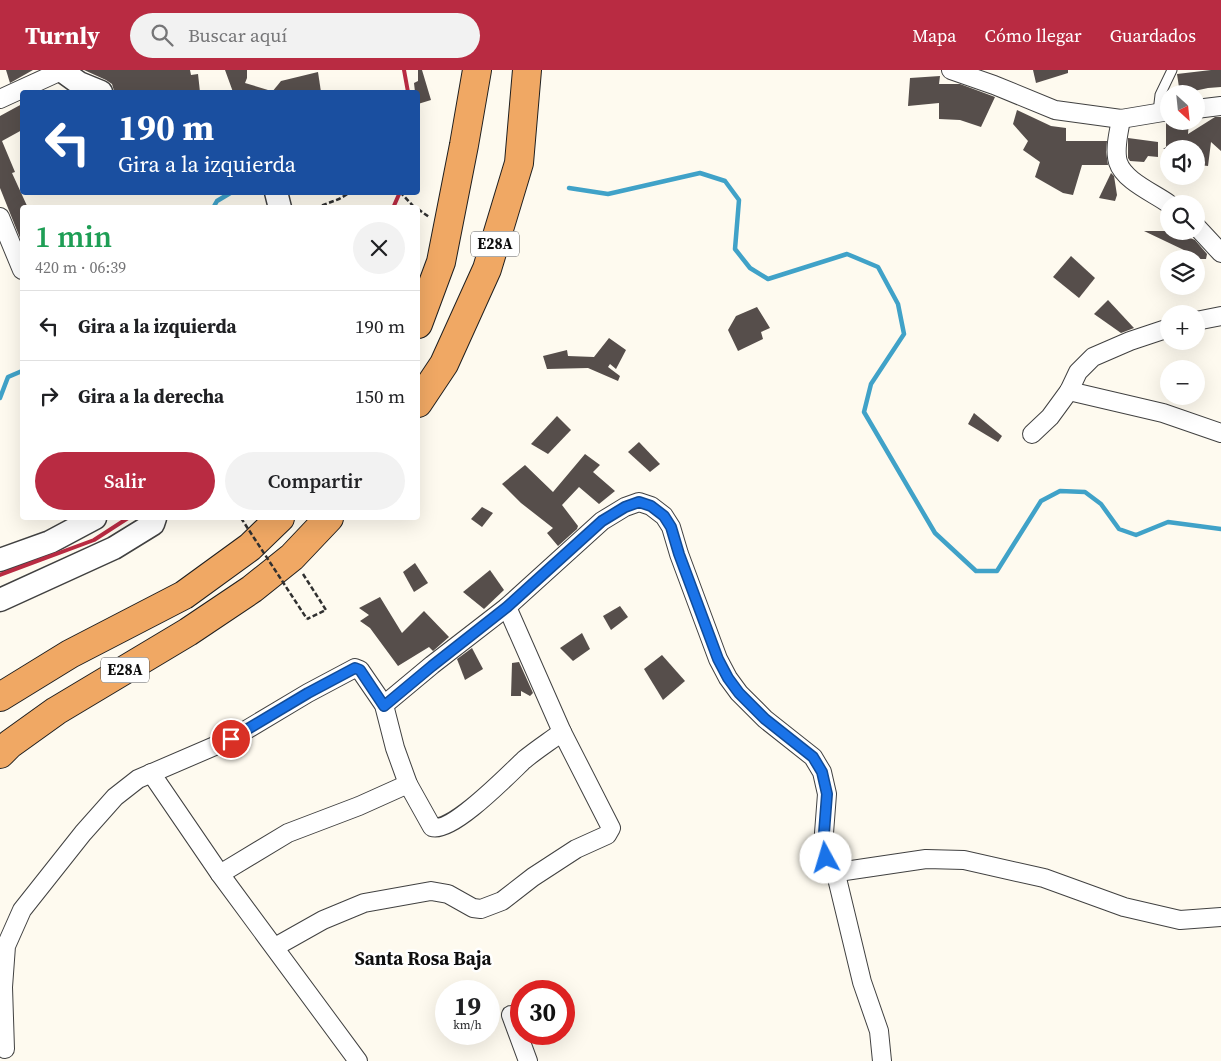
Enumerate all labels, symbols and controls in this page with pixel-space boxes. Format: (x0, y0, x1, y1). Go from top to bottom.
search box (130, 13, 480, 58)
text: Turnly (25, 19, 100, 52)
icon: search (148, 21, 176, 49)
text: Buscar aquí (188, 22, 287, 48)
text: Mapa (912, 23, 957, 48)
text: Cómo llegar (985, 23, 1082, 48)
text: Guardados (1110, 23, 1196, 48)
north arrow (1160, 85, 1205, 130)
map controls (1160, 85, 1205, 405)
text: 190 m (118, 104, 214, 152)
icon: left (35, 110, 100, 175)
button: sound (1160, 140, 1205, 185)
text: Gira a la izquierda (118, 149, 296, 179)
button: search (1160, 195, 1205, 240)
text: 1 min (35, 216, 112, 257)
button: close (353, 222, 405, 274)
road number: E28A (471, 232, 519, 256)
button: layers (1160, 250, 1205, 295)
text: 420 m · 06:39 (35, 256, 126, 278)
button: + (1160, 305, 1205, 350)
icon: left (35, 312, 63, 340)
text: Gira a la izquierda (78, 313, 237, 339)
text: 190 m (355, 313, 405, 339)
button: − (1160, 360, 1205, 405)
icon: right (35, 382, 63, 410)
text: Gira a la derecha (78, 383, 224, 409)
text: 150 m (355, 383, 405, 409)
button: Salir (35, 452, 215, 510)
button: Compartir (225, 452, 405, 510)
road number: E28A (101, 658, 149, 682)
pin (210, 718, 252, 760)
icon: arrive (217, 725, 245, 753)
position arrow (799, 831, 851, 883)
district label: Santa Rosa Baja (354, 945, 493, 971)
speed limit sign: 30 (510, 980, 575, 1045)
text: 19 (454, 989, 481, 1023)
text: km/h (453, 1017, 482, 1033)

